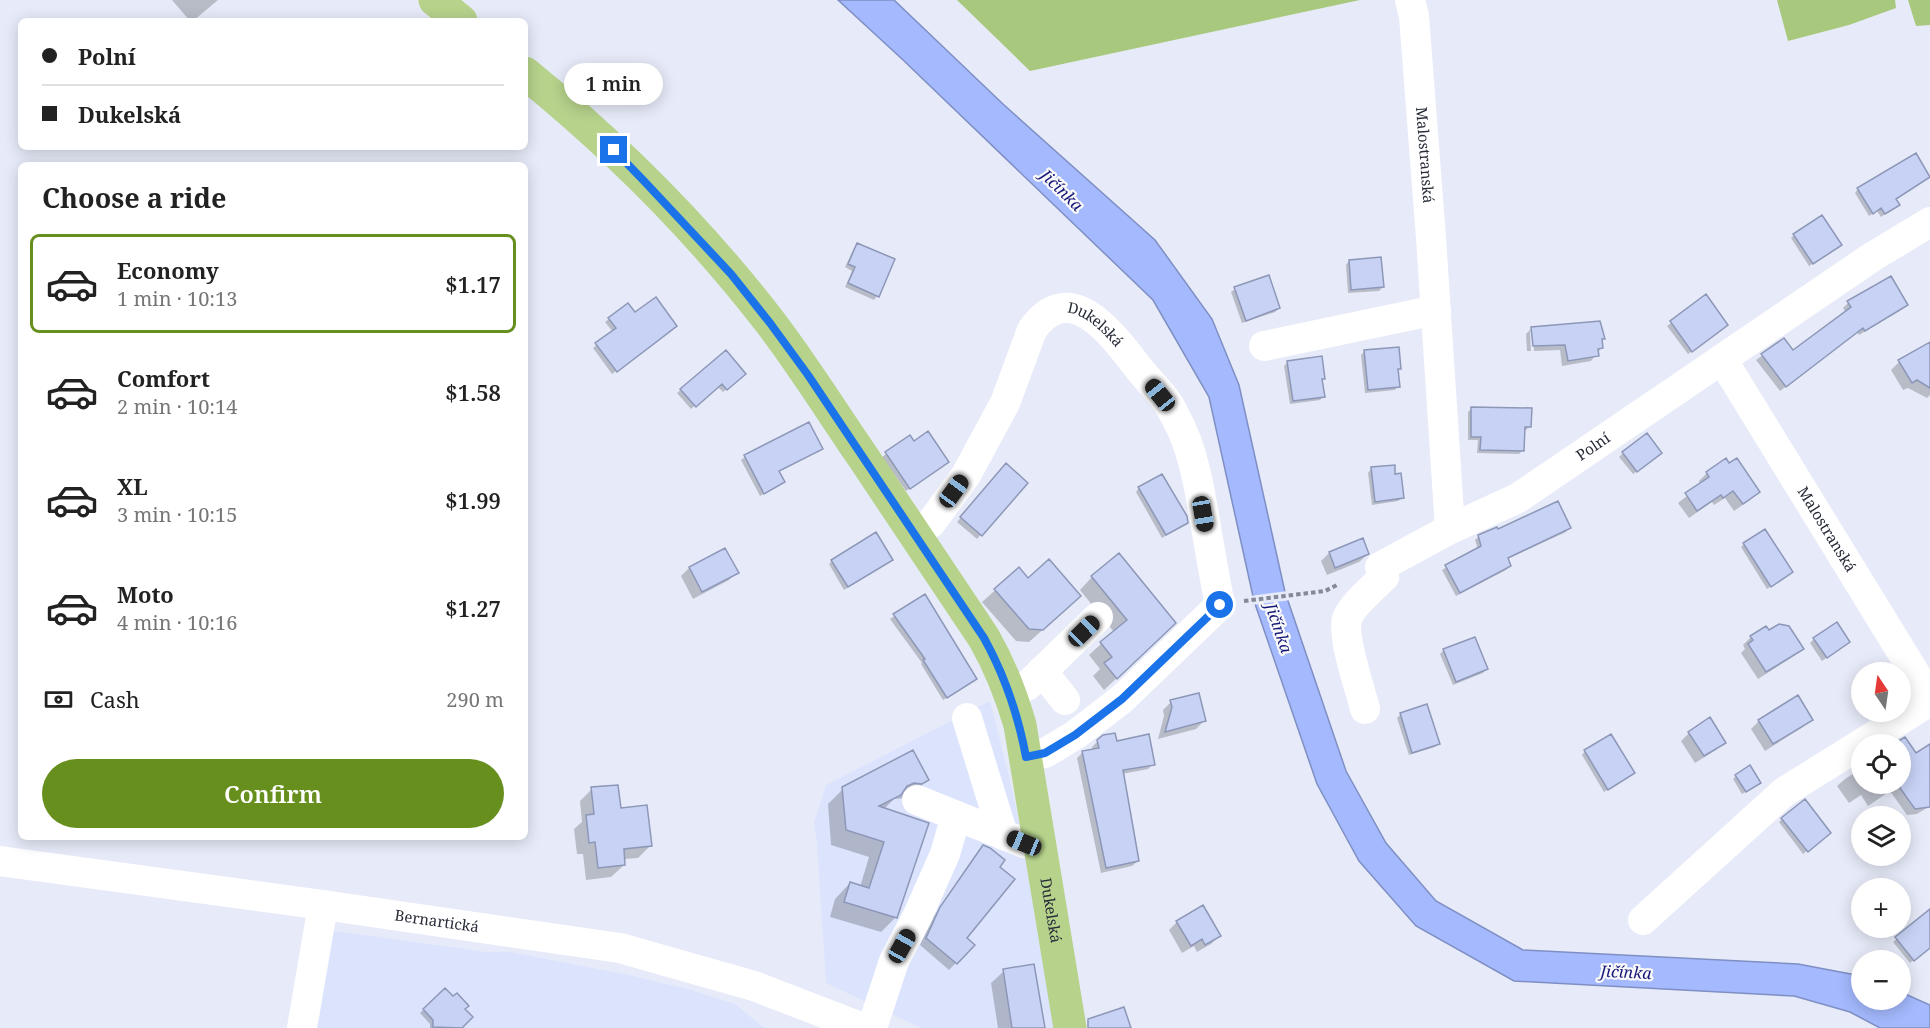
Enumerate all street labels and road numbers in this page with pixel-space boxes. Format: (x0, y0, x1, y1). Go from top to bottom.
street label: Malostranská (1412, 106, 1439, 204)
street label: Dukelská (1066, 297, 1128, 351)
street label: Polní (1572, 427, 1614, 465)
street label: Malostranská (1794, 482, 1861, 575)
street label: Dukelská (1036, 876, 1067, 944)
street label: Bernartická (394, 905, 480, 936)

